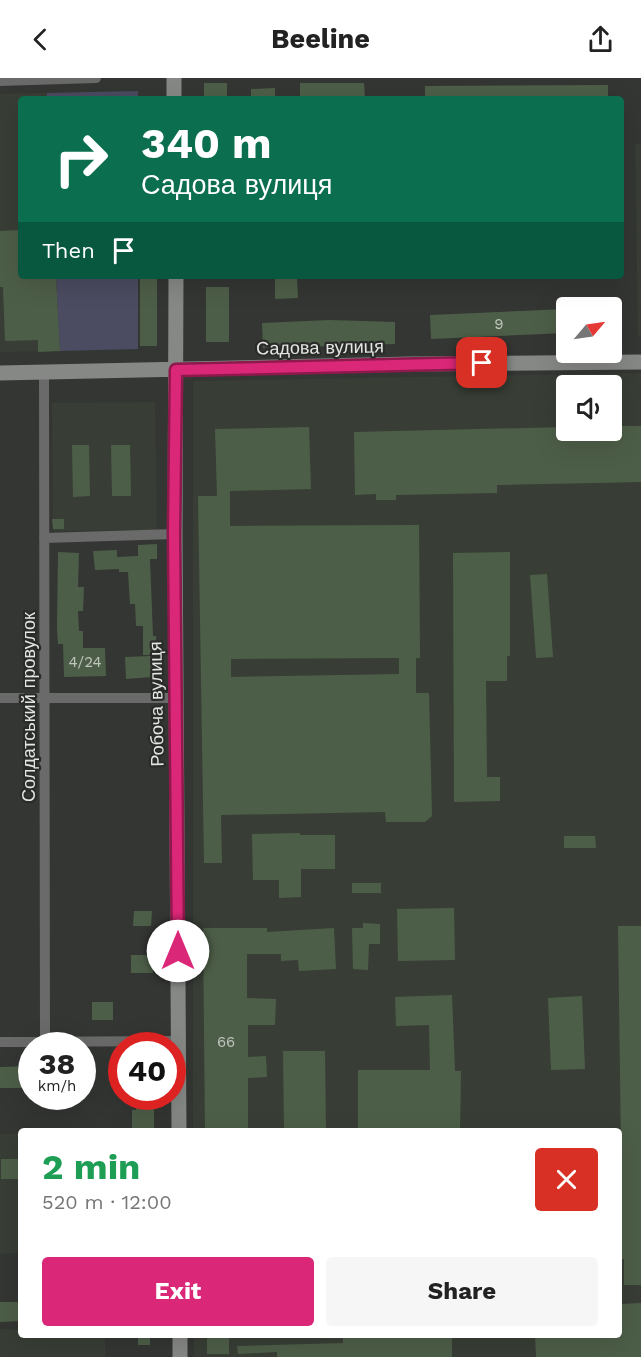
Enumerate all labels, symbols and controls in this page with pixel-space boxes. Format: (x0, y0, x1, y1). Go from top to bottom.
icon: back (24, 23, 57, 56)
text: Beeline (271, 23, 370, 55)
icon: share (584, 23, 617, 56)
text: 340 m (141, 119, 272, 168)
icon: right (42, 120, 120, 198)
text: Садова вулиця (141, 169, 332, 201)
icon: arrive (107, 234, 140, 267)
text: Then (42, 238, 95, 263)
north arrow (556, 297, 622, 363)
map controls (556, 297, 622, 441)
house number: 9 (494, 315, 504, 333)
street label: Садова вулиця (256, 335, 384, 359)
pin (456, 337, 507, 388)
icon: arrive (465, 346, 498, 379)
button: sound (556, 375, 622, 441)
street label: Солдатський провулок (18, 612, 39, 802)
street label: Робоча вулиця (144, 641, 168, 767)
house number: 4/24 (68, 653, 102, 671)
position arrow (146, 919, 210, 983)
speed limit sign: 40 (108, 1032, 186, 1110)
house number: 66 (217, 1033, 235, 1051)
text: 38 (39, 1046, 75, 1081)
text: km/h (38, 1077, 76, 1095)
text: 2 min (42, 1146, 140, 1188)
button: close (535, 1148, 598, 1211)
text: 520 m · 12:00 (42, 1190, 172, 1214)
button: Exit (42, 1257, 314, 1326)
button: Share (326, 1257, 598, 1326)

